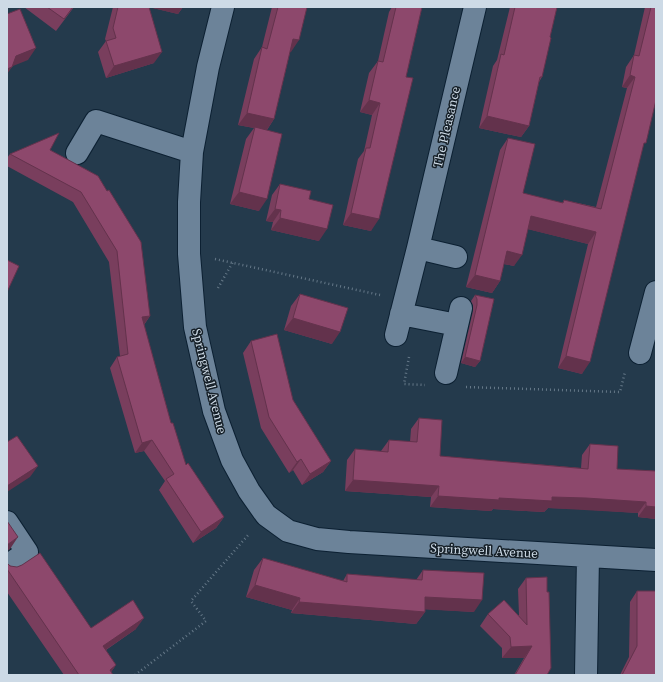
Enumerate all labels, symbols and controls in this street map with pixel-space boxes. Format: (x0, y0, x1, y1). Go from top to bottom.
street label: The Pleasance (429, 84, 464, 169)
street label: Springwell Avenue (188, 327, 231, 436)
street label: Springwell Avenue (430, 539, 539, 562)

